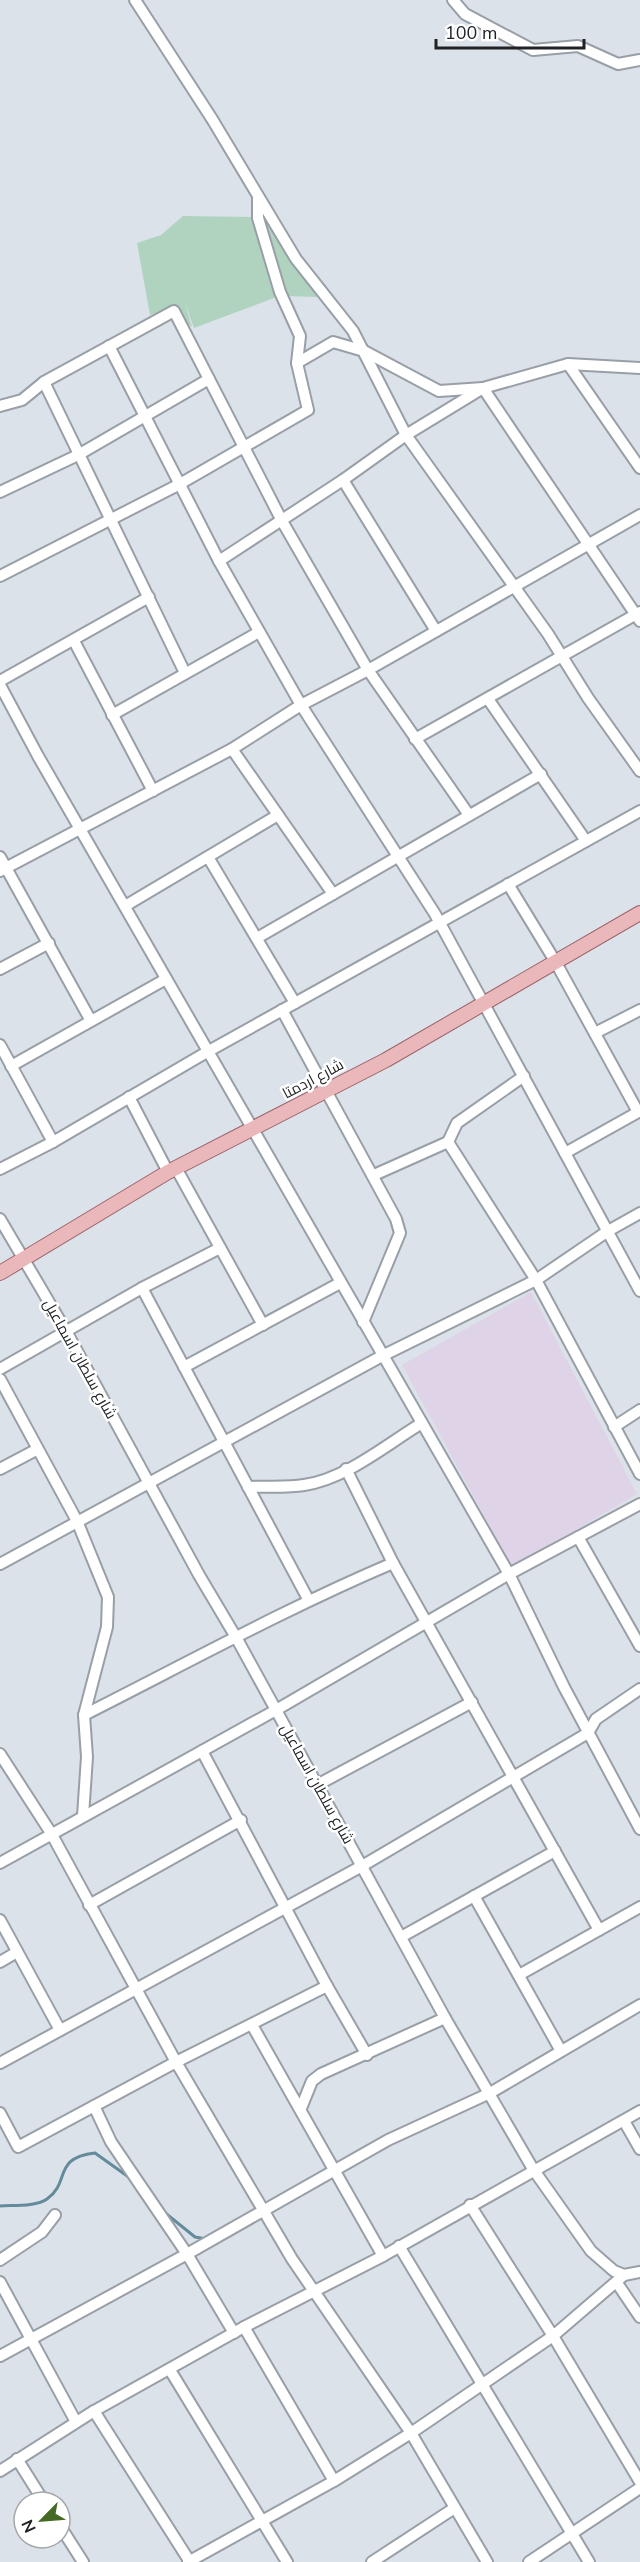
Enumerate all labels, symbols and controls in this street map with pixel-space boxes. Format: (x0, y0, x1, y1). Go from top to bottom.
scale bar (436, 12, 584, 50)
text: 100 m (445, 21, 497, 45)
street label: شارع اردمتا (279, 1055, 348, 1104)
street label: شارع سلطان اسماعيل (38, 1295, 121, 1423)
street label: شارع سلطان اسماعيل (275, 1720, 358, 1848)
north arrow (12, 2490, 72, 2550)
text: N (17, 2516, 42, 2536)

